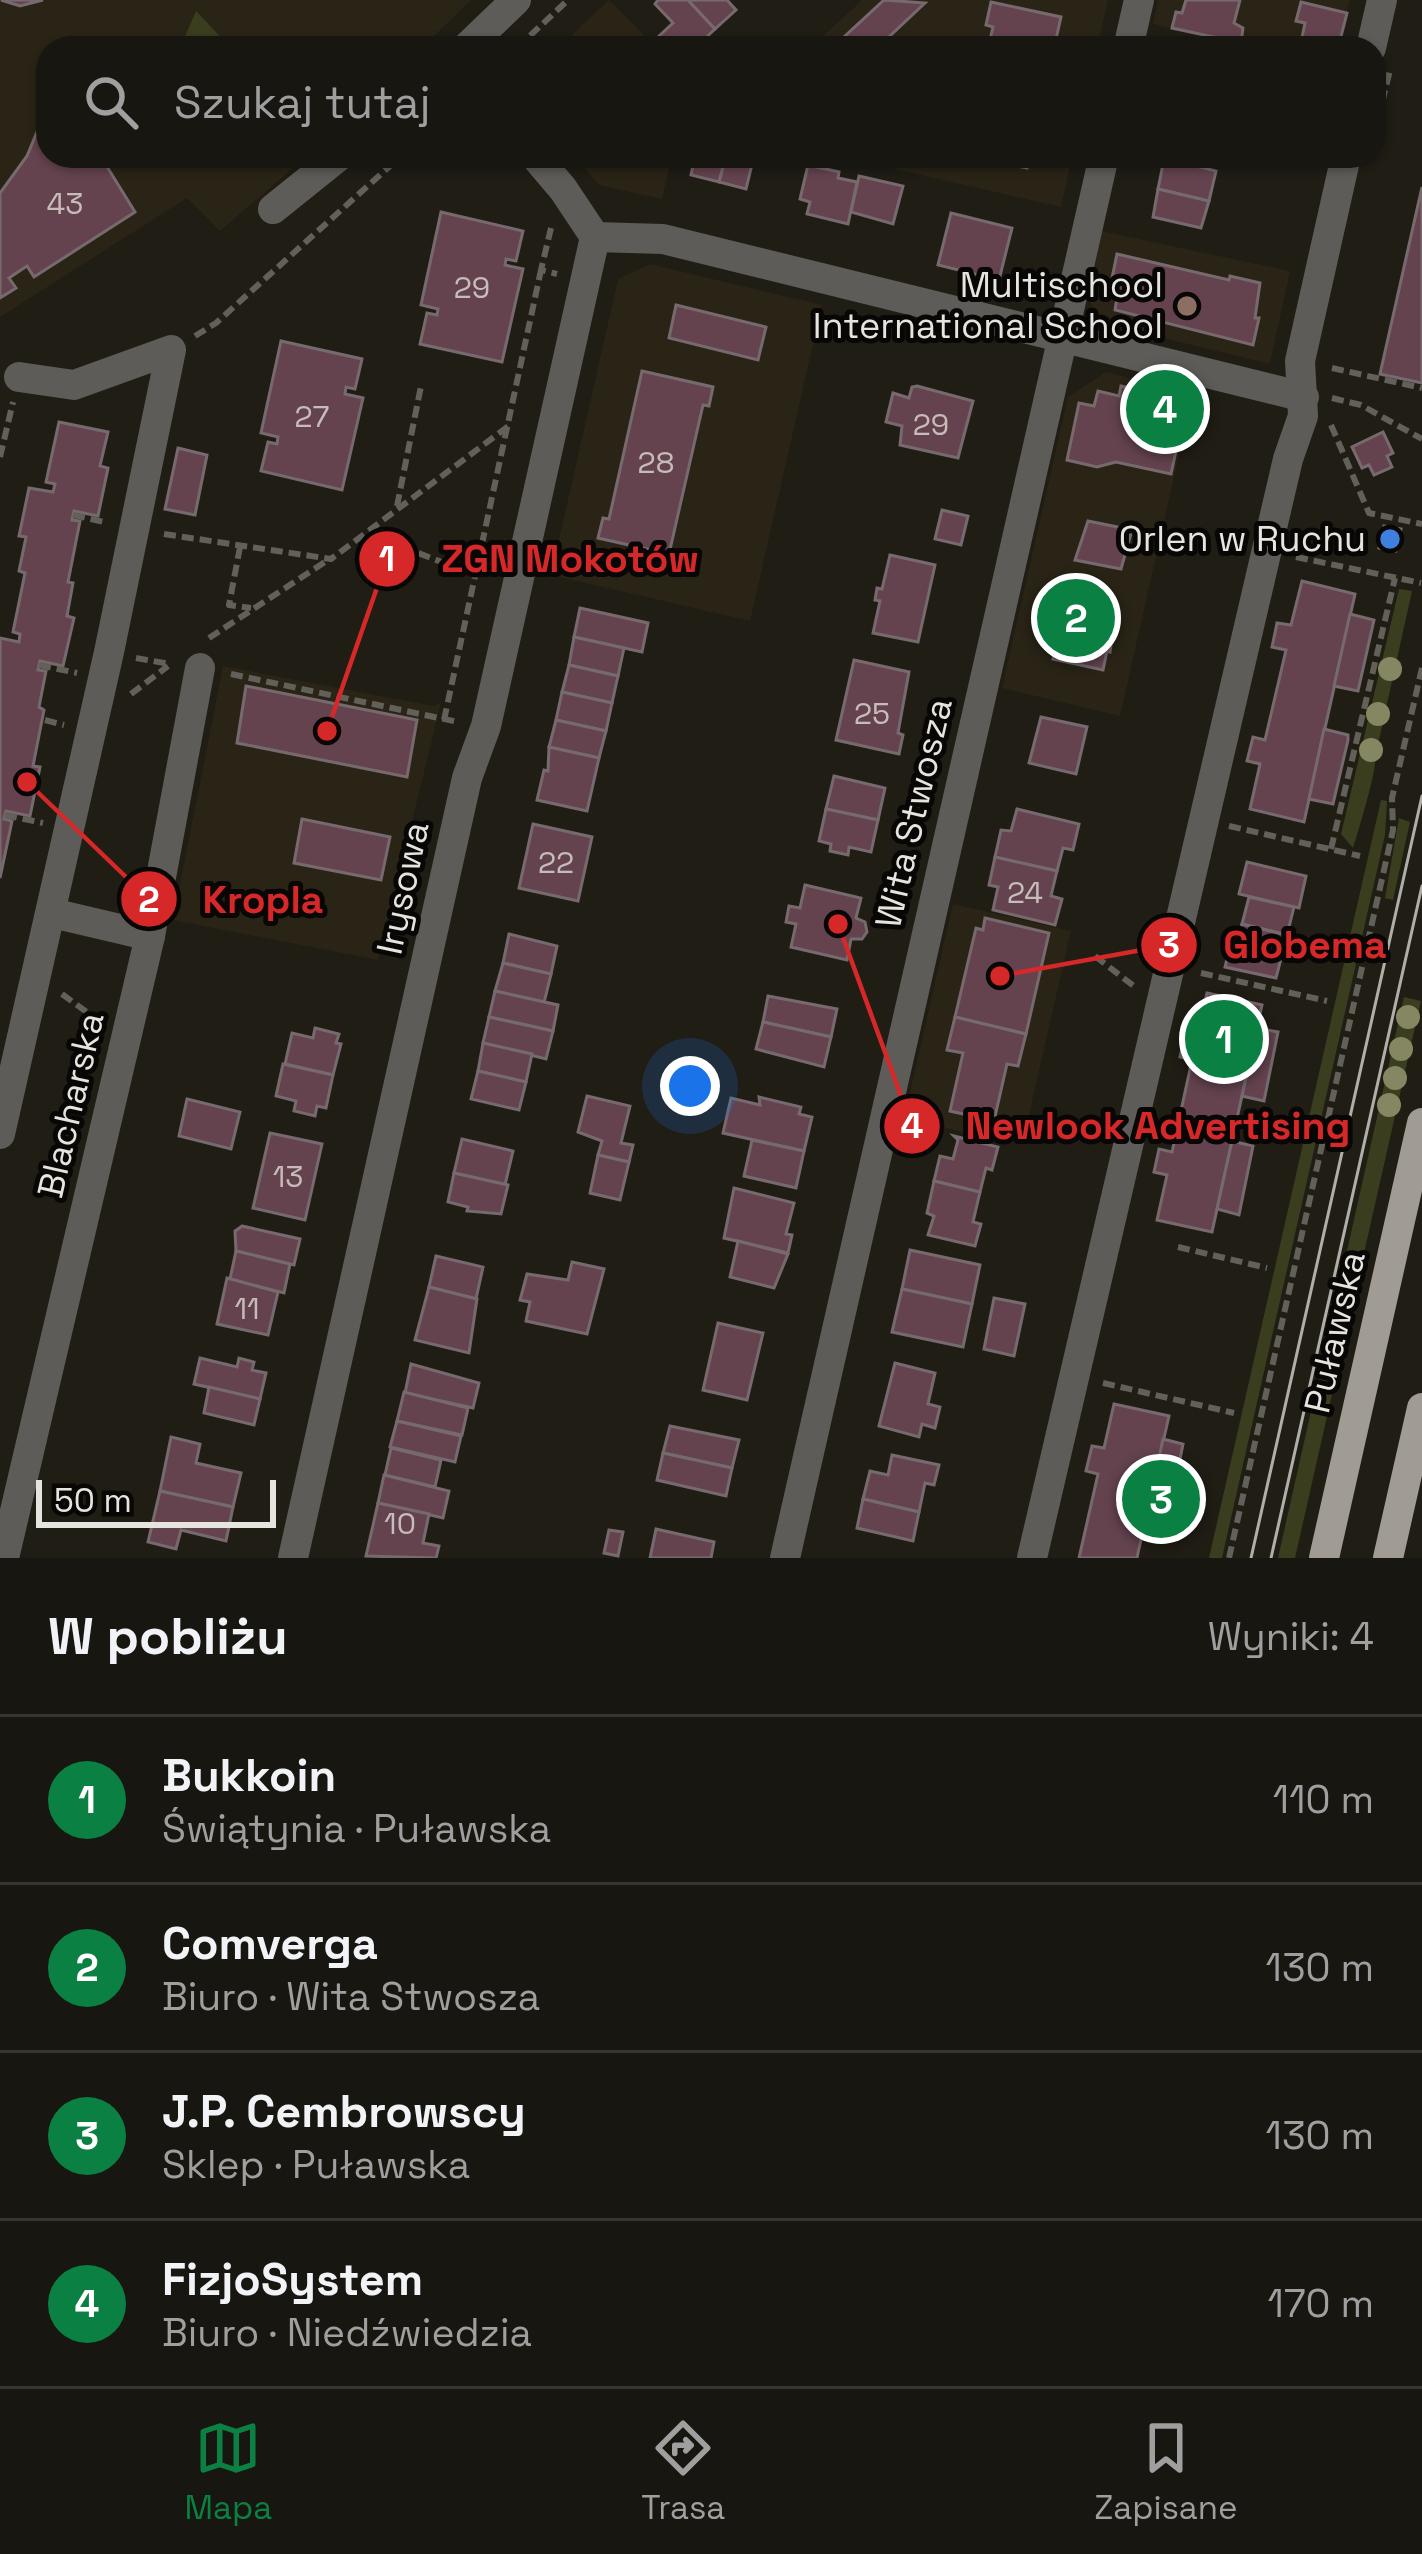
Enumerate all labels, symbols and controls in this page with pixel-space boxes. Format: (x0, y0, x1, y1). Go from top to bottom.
search box (36, 36, 1386, 168)
icon: search (78, 69, 144, 135)
text: Szukaj tutaj (174, 74, 431, 131)
house number: 43 (47, 184, 83, 223)
place label: Multischool International School (813, 262, 1163, 349)
house number: 29 (454, 268, 490, 307)
marker: Multischool International School (1174, 293, 1200, 319)
pin: 4 (1126, 364, 1204, 454)
house number: 27 (295, 397, 329, 436)
house number: 29 (913, 405, 949, 444)
house number: 28 (638, 443, 674, 482)
place label: Orlen w Ruchu (1119, 516, 1366, 562)
callout: ZGN Mokotów (357, 521, 722, 596)
marker: Orlen w Ruchu (1377, 526, 1403, 552)
text: ZGN Mokotów (441, 534, 699, 583)
text: 1 (379, 536, 395, 582)
pin: 2 (1037, 573, 1115, 663)
house number: 25 (854, 694, 890, 733)
street label: Wita Stwosza (865, 694, 963, 932)
street label: Irysowa (367, 817, 439, 959)
house number: 22 (538, 843, 574, 882)
callout: Kropla (119, 862, 348, 937)
house number: 24 (1007, 873, 1043, 912)
text: Kropla (203, 875, 323, 924)
text: 2 (138, 877, 160, 923)
callout: Globema (1139, 907, 1410, 982)
text: Globema (1223, 920, 1387, 969)
text: 3 (1158, 922, 1180, 968)
pin: 1 (1185, 994, 1263, 1084)
street label: Blacharska (27, 1008, 115, 1202)
your location (660, 1056, 720, 1116)
callout: Newlook Advertising (882, 1088, 1375, 1163)
text: Newlook Advertising (966, 1101, 1350, 1150)
text: 4 (901, 1103, 924, 1149)
house number: 13 (273, 1157, 303, 1196)
street label: Puławska (1294, 1247, 1376, 1417)
house number: 11 (234, 1289, 260, 1328)
pin: 3 (1122, 1454, 1200, 1544)
scale bar (36, 1474, 276, 1527)
text: 50 m (54, 1480, 132, 1522)
house number: 10 (384, 1504, 416, 1543)
text: W pobliżu (48, 1604, 288, 1669)
text: Wyniki: 4 (1208, 1612, 1374, 1661)
text: Bukkoin (162, 1747, 336, 1804)
text: 1 (78, 1775, 96, 1824)
text: 110 m (1273, 1775, 1374, 1824)
text: Świątynia · Puławska (162, 1804, 551, 1853)
text: Comverga (162, 1915, 378, 1972)
text: 2 (75, 1943, 99, 1992)
text: 130 m (1266, 1943, 1374, 1992)
text: Biuro · Wita Stwosza (162, 1972, 540, 2021)
text: J.P. Cembrowscy (162, 2083, 526, 2140)
text: 3 (75, 2111, 99, 2160)
text: 130 m (1266, 2111, 1374, 2160)
text: Sklep · Puławska (162, 2140, 470, 2189)
text: FizjoSystem (162, 2251, 423, 2308)
text: 4 (75, 2279, 99, 2328)
text: 170 m (1267, 2279, 1374, 2328)
text: Biuro · Niedźwiedzia (162, 2308, 532, 2357)
tab: Mapa (185, 2415, 272, 2529)
tab: Trasa (641, 2415, 725, 2529)
tab: Zapisane (1094, 2415, 1237, 2529)

